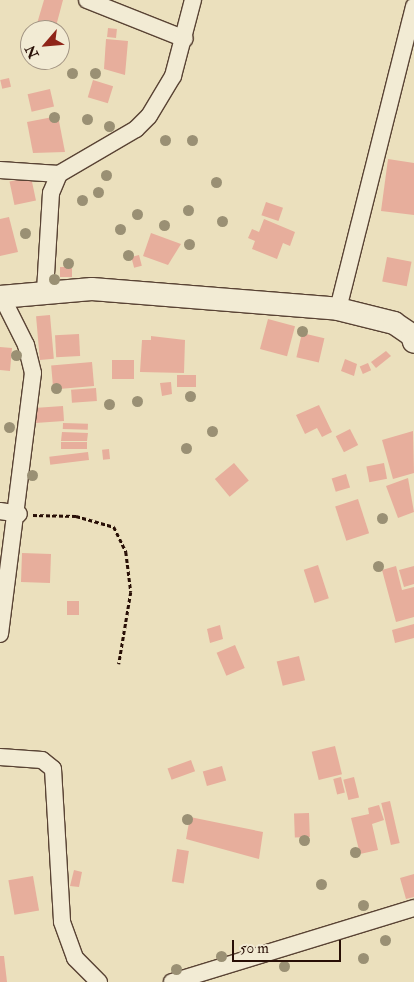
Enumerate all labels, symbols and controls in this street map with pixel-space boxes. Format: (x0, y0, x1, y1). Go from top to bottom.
north arrow (20, 20, 70, 70)
text: N (22, 42, 43, 61)
scale bar (234, 930, 343, 962)
text: 50 m (240, 939, 269, 958)

